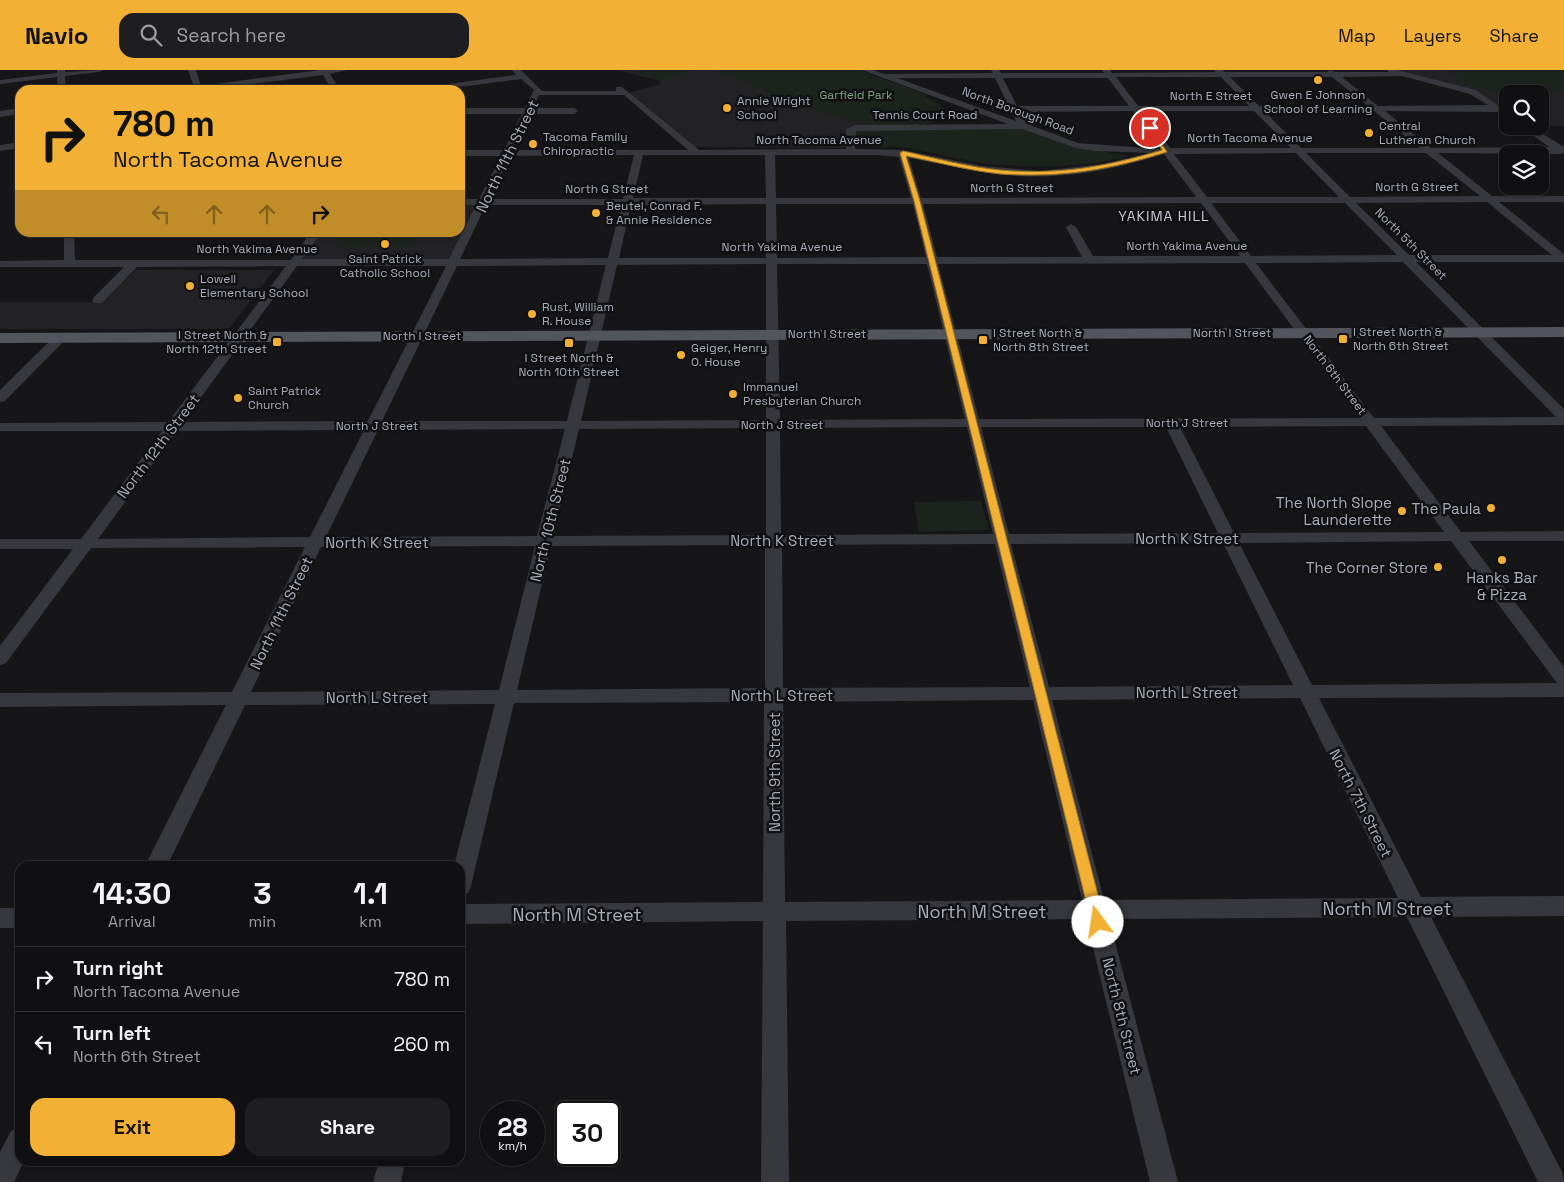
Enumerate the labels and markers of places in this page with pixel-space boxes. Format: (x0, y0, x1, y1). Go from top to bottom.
marker: Gwen E Johnson School of Learning (1312, 74, 1324, 86)
place label: Gwen E Johnson School of Learning (1264, 87, 1372, 117)
place label: Annie Wright School (737, 93, 811, 123)
marker: Annie Wright School (721, 102, 733, 114)
pin (1129, 107, 1171, 149)
place label: Central Lutheran Church (1379, 118, 1476, 148)
marker: Central Lutheran Church (1363, 127, 1375, 139)
place label: Tacoma Family Chiropractic (543, 129, 627, 159)
marker: Tacoma Family Chiropractic (527, 138, 539, 150)
place label: Beutel, Conrad F. & Annie Residence (606, 198, 712, 228)
marker: Beutel, Conrad F. & Annie Residence (590, 207, 602, 219)
marker: Saint Patrick Catholic School (379, 238, 391, 250)
place label: Saint Patrick Catholic School (340, 251, 430, 281)
place label: Lowell Elementary School (200, 271, 308, 301)
marker: Lowell Elementary School (184, 280, 196, 292)
place label: Rust, William R. House (542, 299, 614, 329)
marker: Rust, William R. House (526, 308, 538, 320)
place label: I Street North & North 6th Street (1353, 324, 1449, 354)
place label: I Street North & North 8th Street (993, 325, 1089, 355)
place label: I Street North & North 12th Street (166, 327, 267, 357)
marker: I Street North & North 6th Street (1337, 333, 1349, 345)
marker: I Street North & North 8th Street (977, 334, 989, 346)
marker: I Street North & North 12th Street (271, 336, 283, 348)
marker: I Street North & North 10th Street (563, 337, 575, 349)
place label: Geiger, Henry O. House (691, 340, 767, 370)
marker: Geiger, Henry O. House (675, 349, 687, 361)
place label: I Street North & North 10th Street (518, 350, 620, 380)
place label: Immanuel Presbyterian Church (743, 379, 861, 409)
place label: Saint Patrick Church (248, 383, 322, 413)
marker: Immanuel Presbyterian Church (727, 388, 739, 400)
marker: Saint Patrick Church (232, 392, 244, 404)
place label: The North Slope Launderette (1276, 493, 1392, 529)
place label: The Paula (1411, 499, 1481, 518)
marker: The Paula (1485, 502, 1497, 514)
marker: The North Slope Launderette (1396, 505, 1408, 517)
marker: Hanks Bar & Pizza (1496, 554, 1508, 566)
place label: The Corner Store (1306, 558, 1428, 577)
marker: The Corner Store (1432, 561, 1444, 573)
place label: Hanks Bar & Pizza (1466, 568, 1538, 604)

